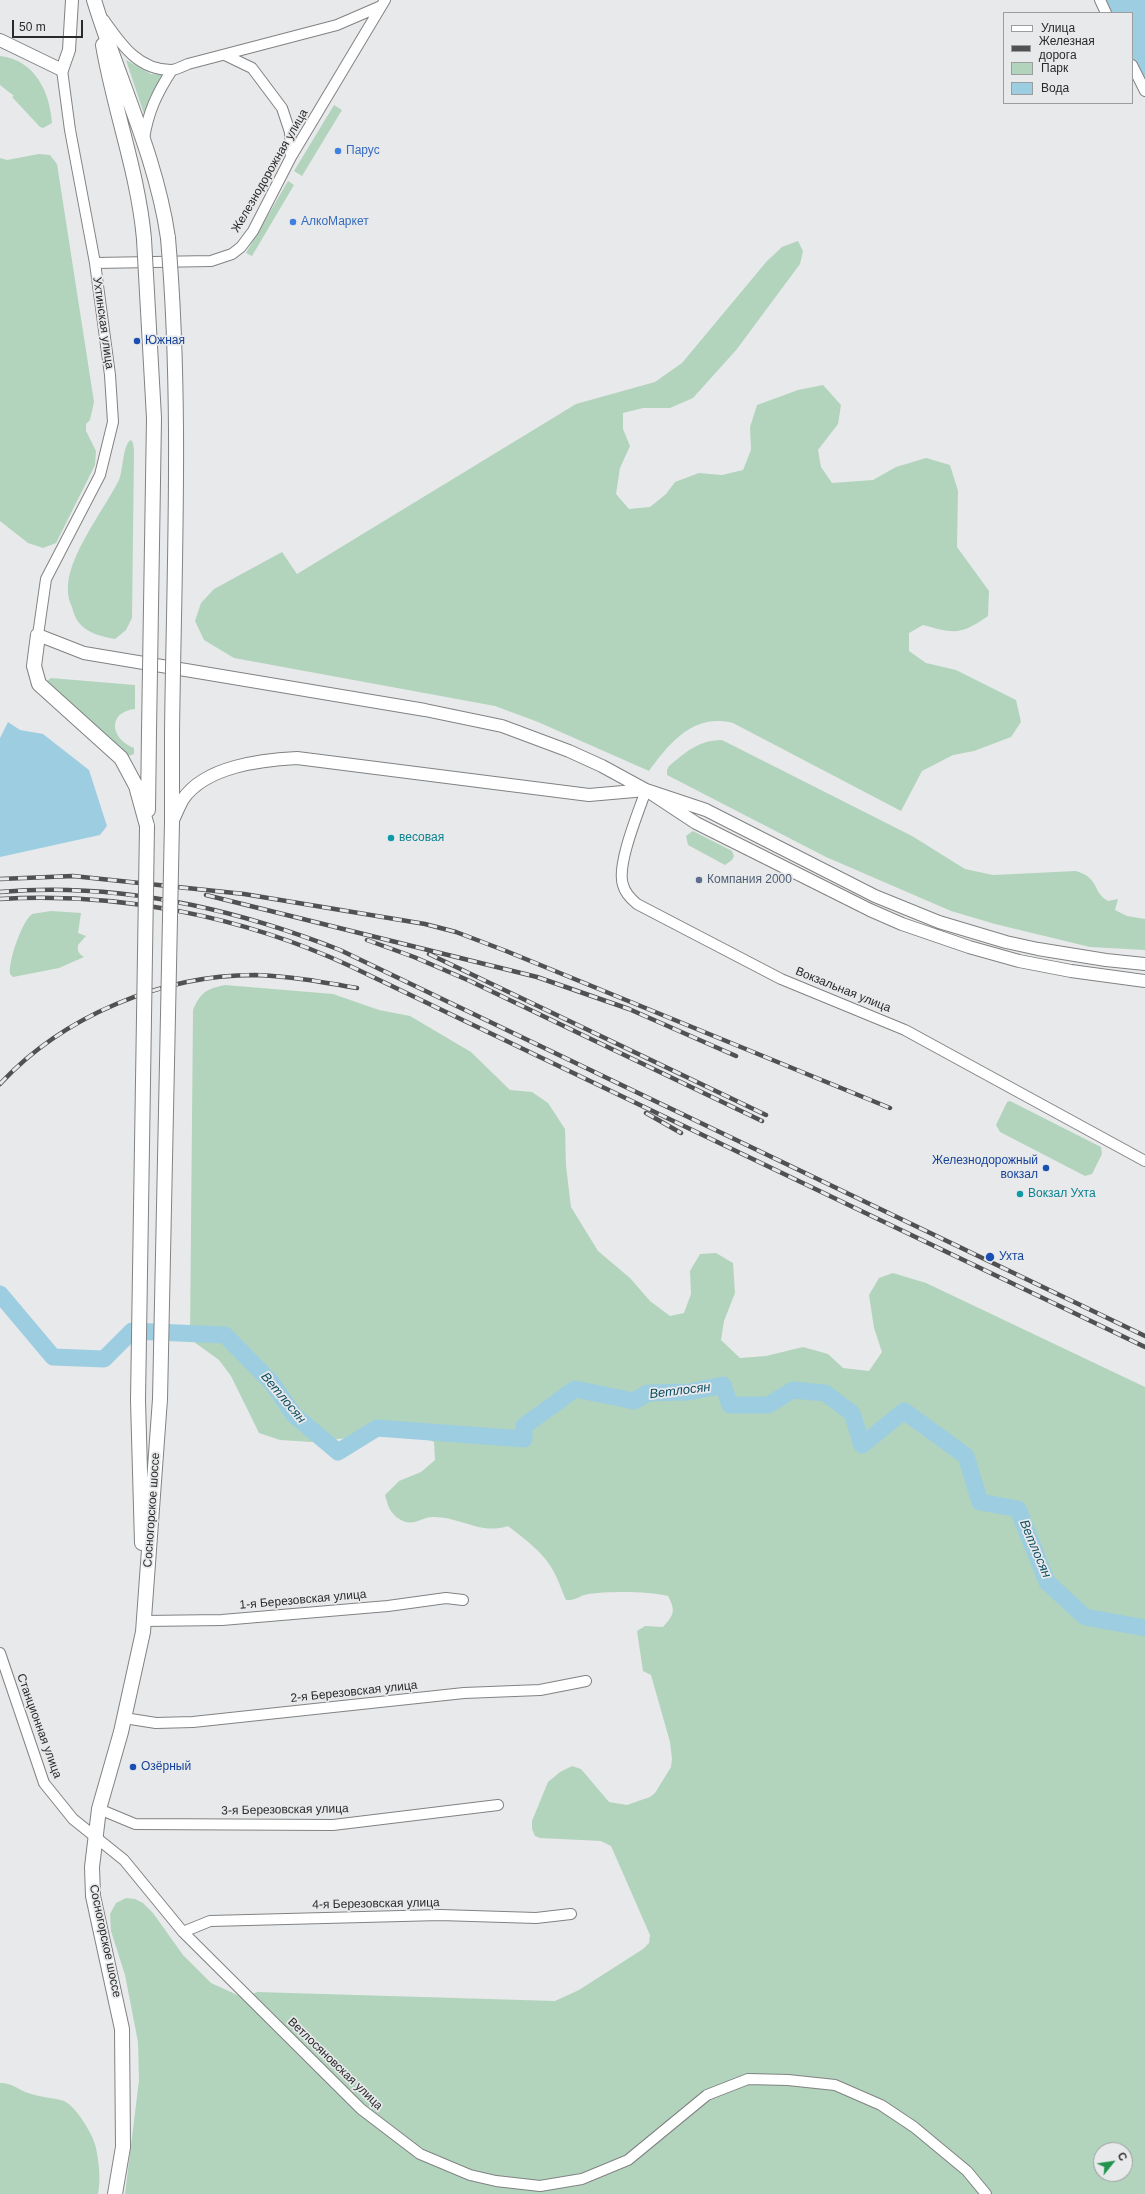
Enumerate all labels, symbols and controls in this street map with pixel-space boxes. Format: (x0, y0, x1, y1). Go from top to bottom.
scale bar (14, 12, 85, 38)
legend (1003, 12, 1133, 104)
text: 50 m (19, 20, 46, 34)
text: Улица (1041, 21, 1075, 35)
text: Железная дорога (1039, 34, 1095, 62)
text: Парк (1041, 61, 1068, 75)
text: Вода (1041, 81, 1069, 95)
street label: Железнодорожная улица (229, 107, 311, 235)
place label: Парус (346, 144, 380, 158)
marker: Парус (333, 146, 343, 156)
place label: АлкоМаркет (301, 215, 369, 229)
marker: АлкоМаркет (288, 217, 298, 227)
street label: Ухтинская улица (89, 276, 117, 370)
place label: Южная (145, 334, 185, 348)
marker: Южная (132, 336, 142, 346)
place label: весовая (399, 831, 444, 845)
marker: весовая (386, 833, 396, 843)
place label: Компания 2000 (707, 873, 792, 887)
marker: Компания 2000 (694, 875, 704, 885)
street label: Вокзальная улица (793, 964, 893, 1016)
place label: Железнодорожный вокзал (932, 1154, 1038, 1182)
marker: Железнодорожный вокзал (1041, 1163, 1051, 1173)
place label: Вокзал Ухта (1028, 1187, 1096, 1201)
marker: Вокзал Ухта (1015, 1189, 1025, 1199)
place label: Ухта (999, 1250, 1024, 1264)
marker: Ухта (984, 1251, 996, 1263)
water label: Ветлосян (257, 1369, 309, 1427)
water label: Ветлосян (649, 1380, 711, 1402)
street label: Сосногорское шоссе (141, 1452, 163, 1568)
water label: Ветлосян (1016, 1518, 1054, 1580)
street label: 1-я Березовская улица (239, 1587, 367, 1613)
street label: Станционная улица (13, 1672, 65, 1780)
street label: 2-я Березовская улица (290, 1678, 418, 1706)
place label: Озёрный (141, 1760, 191, 1774)
marker: Озёрный (128, 1762, 138, 1772)
street label: 3-я Березовская улица (221, 1802, 349, 1818)
street label: Сосногорское шоссе (86, 1883, 124, 1999)
street label: 4-я Березовская улица (312, 1896, 440, 1912)
street label: Ветлосяновская улица (285, 2015, 385, 2113)
north arrow (1093, 2142, 1133, 2182)
text: С (1115, 2150, 1130, 2163)

